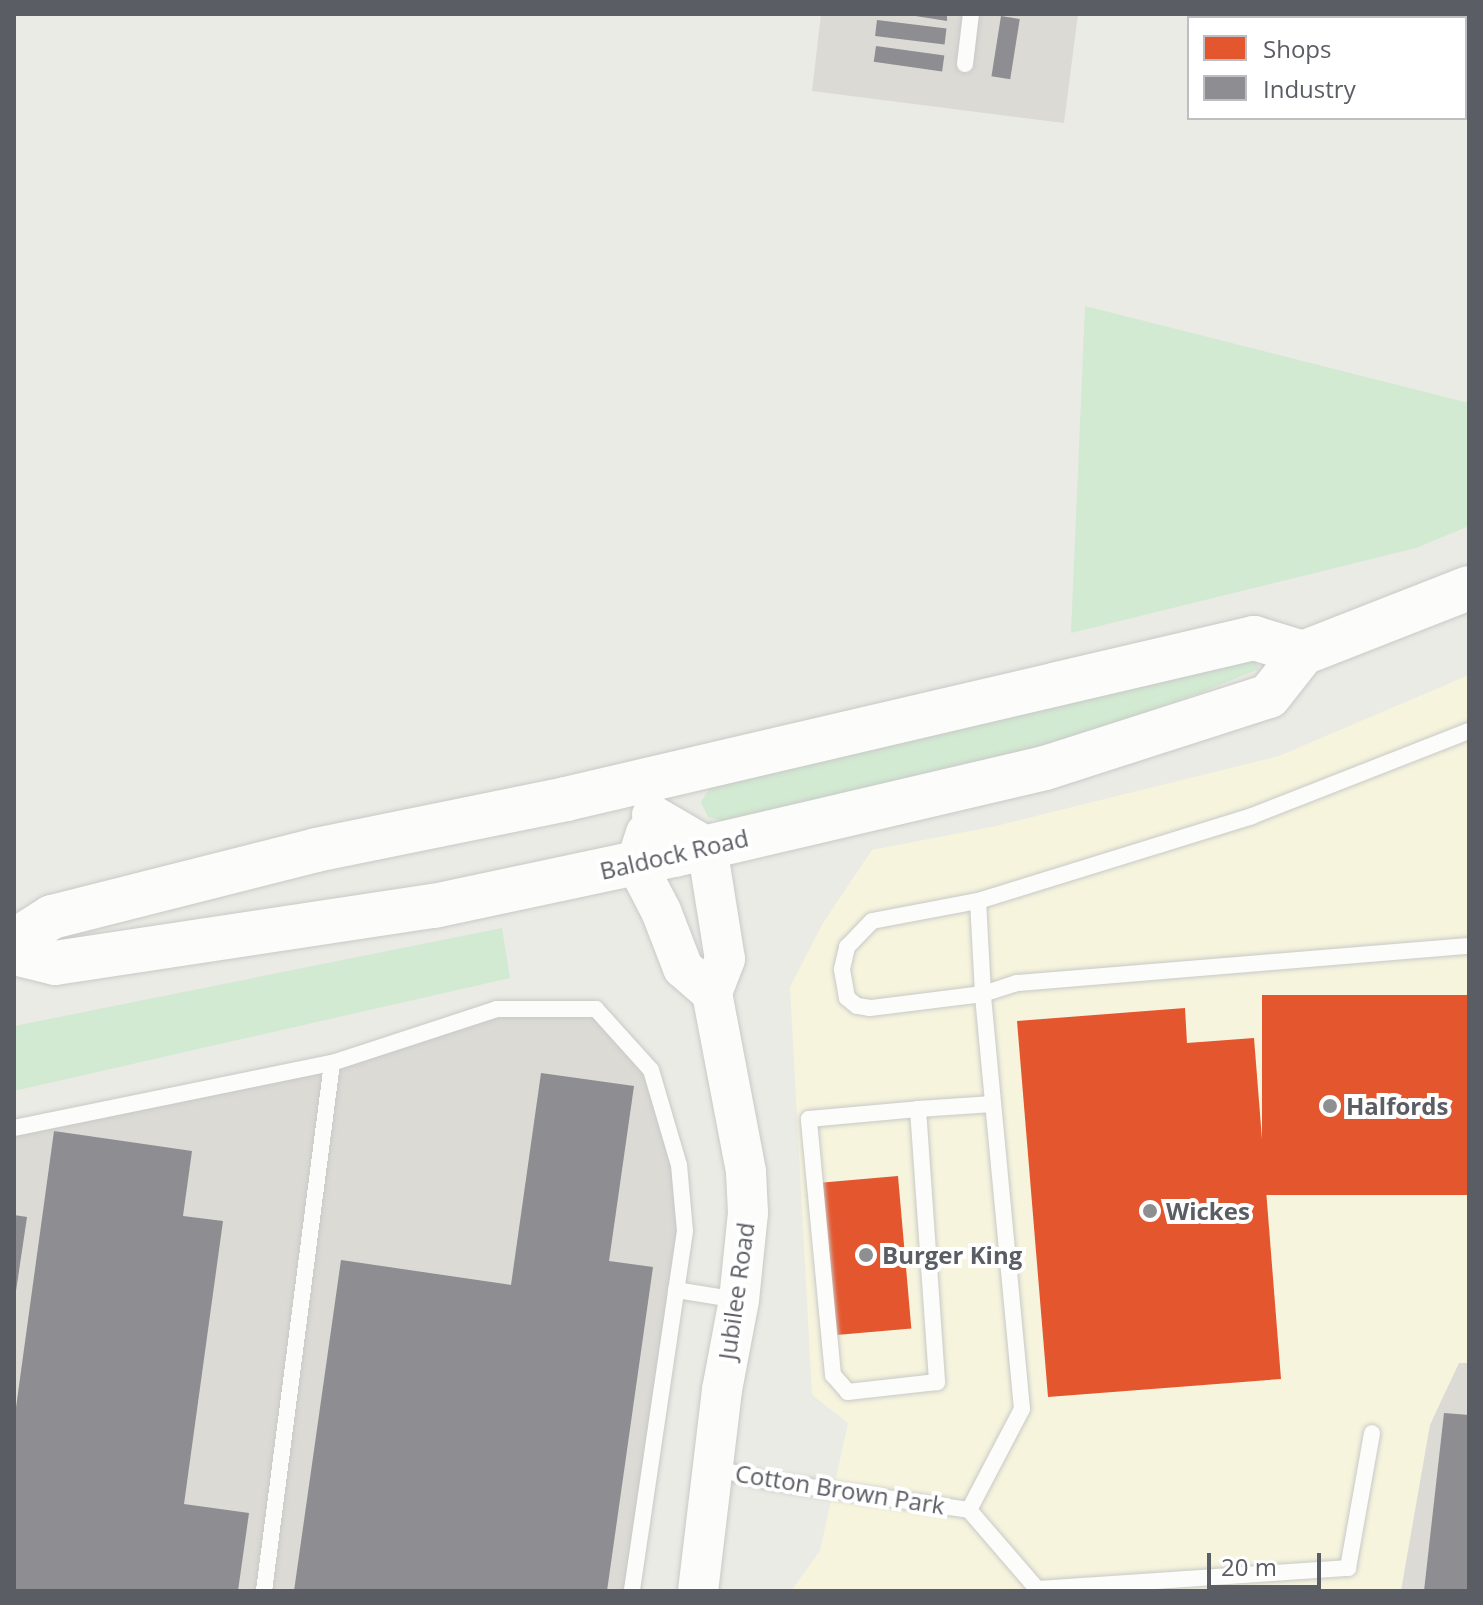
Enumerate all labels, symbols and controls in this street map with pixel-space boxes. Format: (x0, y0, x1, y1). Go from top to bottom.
legend (1187, 16, 1467, 120)
text: Shops (1263, 32, 1331, 65)
text: Industry (1263, 72, 1356, 105)
street label: Baldock Road (597, 823, 751, 885)
place label: Halfords (1346, 1092, 1448, 1120)
marker: Halfords (1321, 1097, 1339, 1115)
place label: Wickes (1166, 1197, 1250, 1225)
marker: Wickes (1141, 1202, 1159, 1220)
street label: Jubilee Road (712, 1220, 760, 1362)
place label: Burger King (882, 1241, 1022, 1269)
marker: Burger King (857, 1246, 875, 1264)
street label: Cotton Brown Park (733, 1458, 947, 1520)
scale bar (1211, 1537, 1325, 1587)
text: 20 m (1221, 1550, 1277, 1583)

